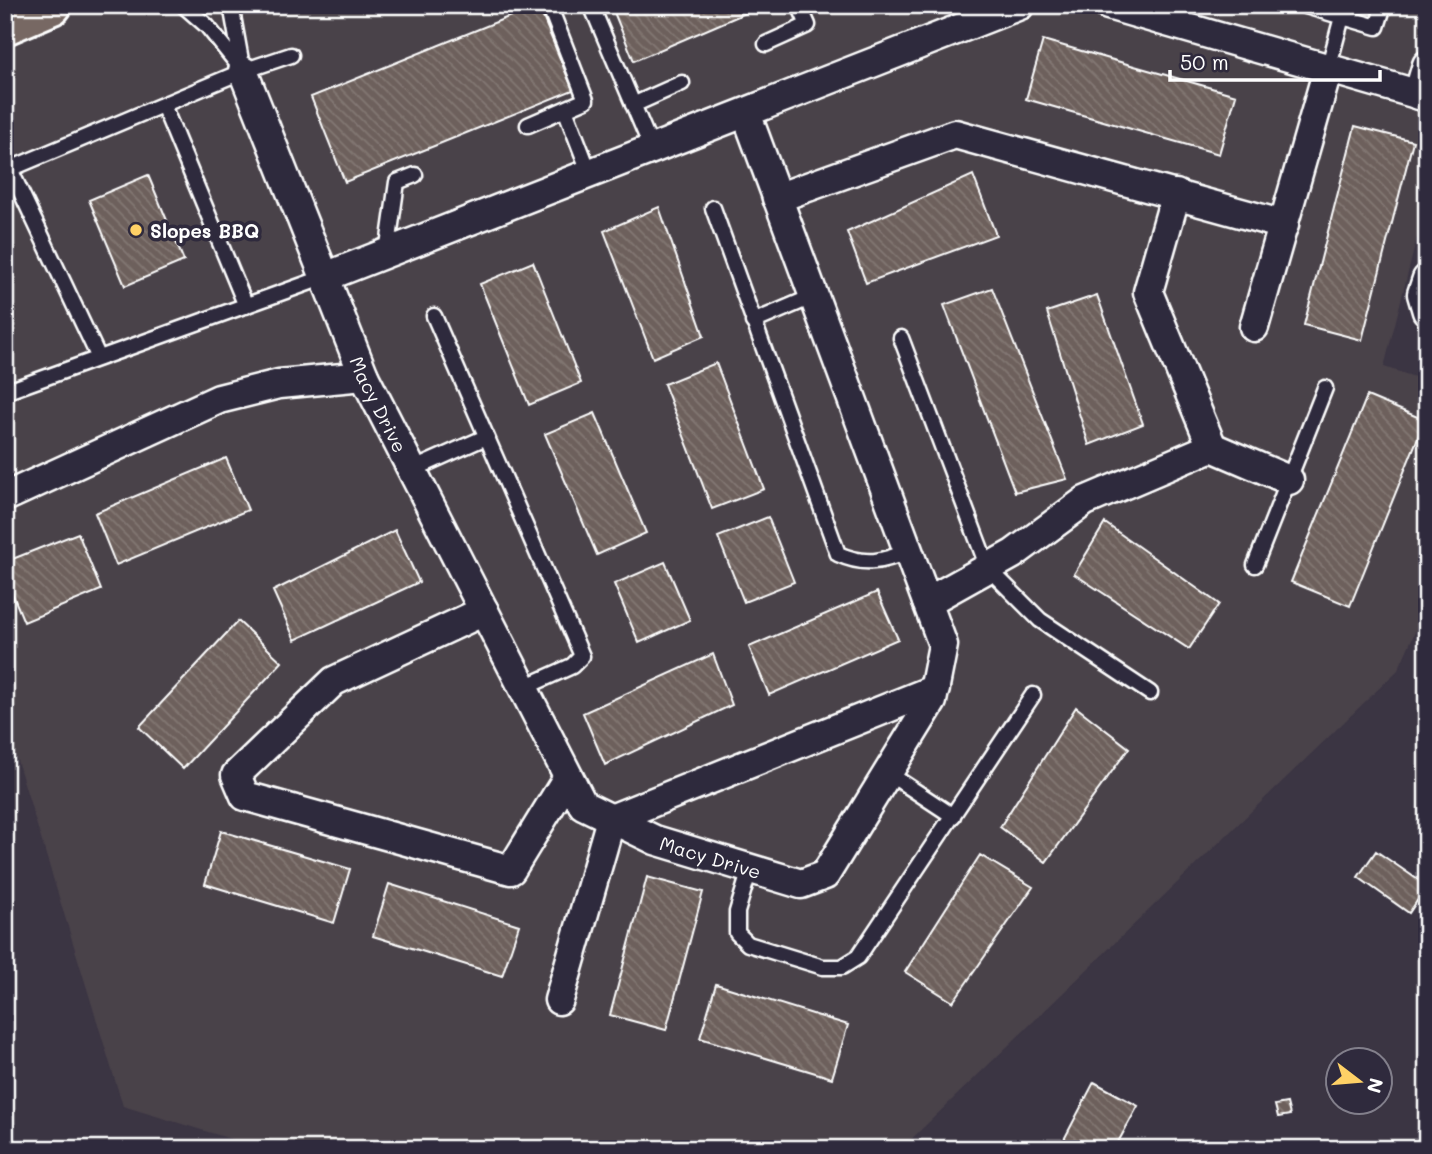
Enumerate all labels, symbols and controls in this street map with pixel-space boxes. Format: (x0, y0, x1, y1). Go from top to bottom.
scale bar (1170, 38, 1380, 82)
text: 50 m (1180, 48, 1229, 75)
place label: Slopes BBQ (150, 218, 259, 243)
marker: Slopes BBQ (128, 222, 144, 238)
street label: Macy Drive (345, 352, 413, 457)
street label: Macy Drive (657, 830, 764, 884)
north arrow (1324, 1046, 1394, 1116)
text: N (1362, 1075, 1390, 1096)

